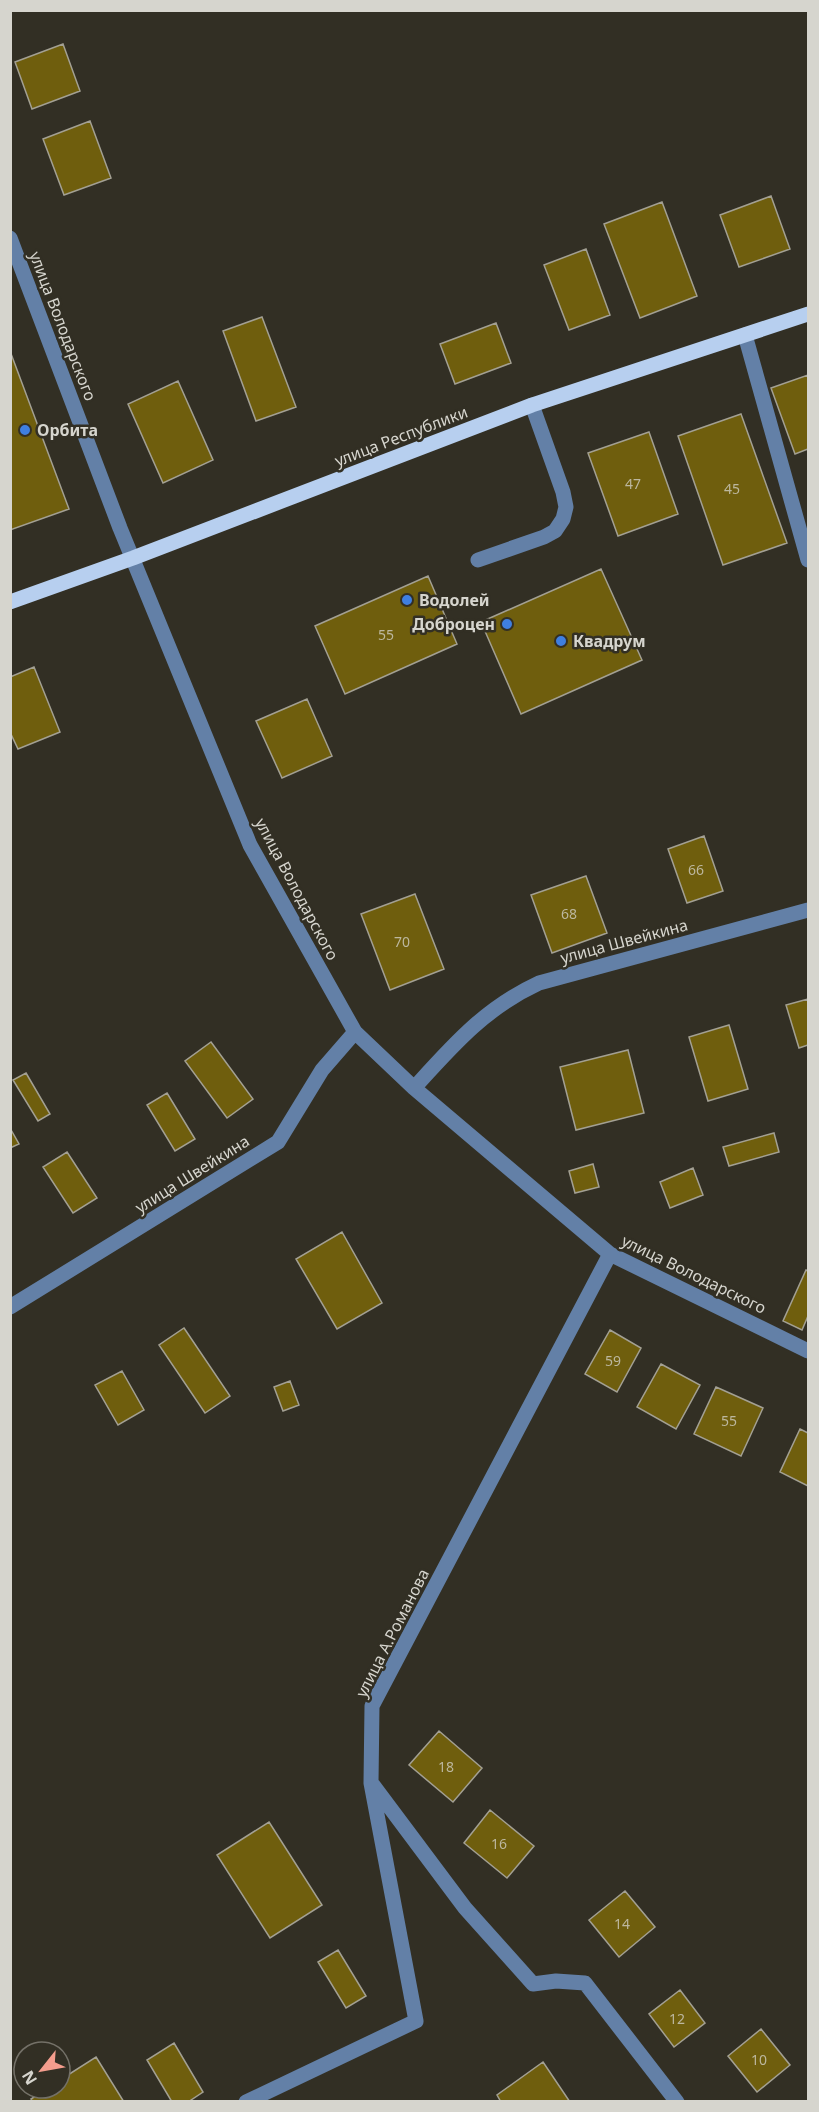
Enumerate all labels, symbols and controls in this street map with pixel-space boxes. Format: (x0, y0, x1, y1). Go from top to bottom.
street label: улица Володарского (24, 248, 102, 404)
street label: улица Республики (331, 400, 471, 472)
place label: Орбита (37, 419, 98, 441)
marker: Орбита (18, 423, 32, 437)
house number: 47 (625, 474, 641, 493)
house number: 45 (724, 479, 740, 498)
place label: Водолей (419, 589, 490, 611)
marker: Водолей (400, 593, 414, 607)
place label: Доброцен (412, 613, 495, 635)
marker: Доброцен (500, 617, 514, 631)
house number: 55 (378, 625, 394, 644)
place label: Квадрум (573, 630, 646, 652)
marker: Квадрум (554, 634, 568, 648)
street label: улица Володарского (250, 814, 344, 964)
house number: 66 (688, 860, 704, 879)
house number: 68 (561, 904, 577, 923)
street label: улица Швейкина (558, 913, 690, 969)
house number: 70 (394, 932, 410, 951)
street label: улица Швейкина (131, 1130, 253, 1218)
street label: улица Володарского (618, 1229, 770, 1319)
house number: 59 (605, 1351, 621, 1370)
house number: 55 (721, 1411, 737, 1430)
street label: улица А.Романова (350, 1565, 434, 1701)
house number: 18 (438, 1757, 454, 1776)
house number: 16 (491, 1834, 507, 1853)
house number: 14 (614, 1914, 630, 1933)
house number: 12 (669, 2009, 685, 2028)
north arrow (12, 2040, 72, 2100)
house number: 10 (751, 2050, 767, 2069)
text: N (16, 2066, 42, 2089)

